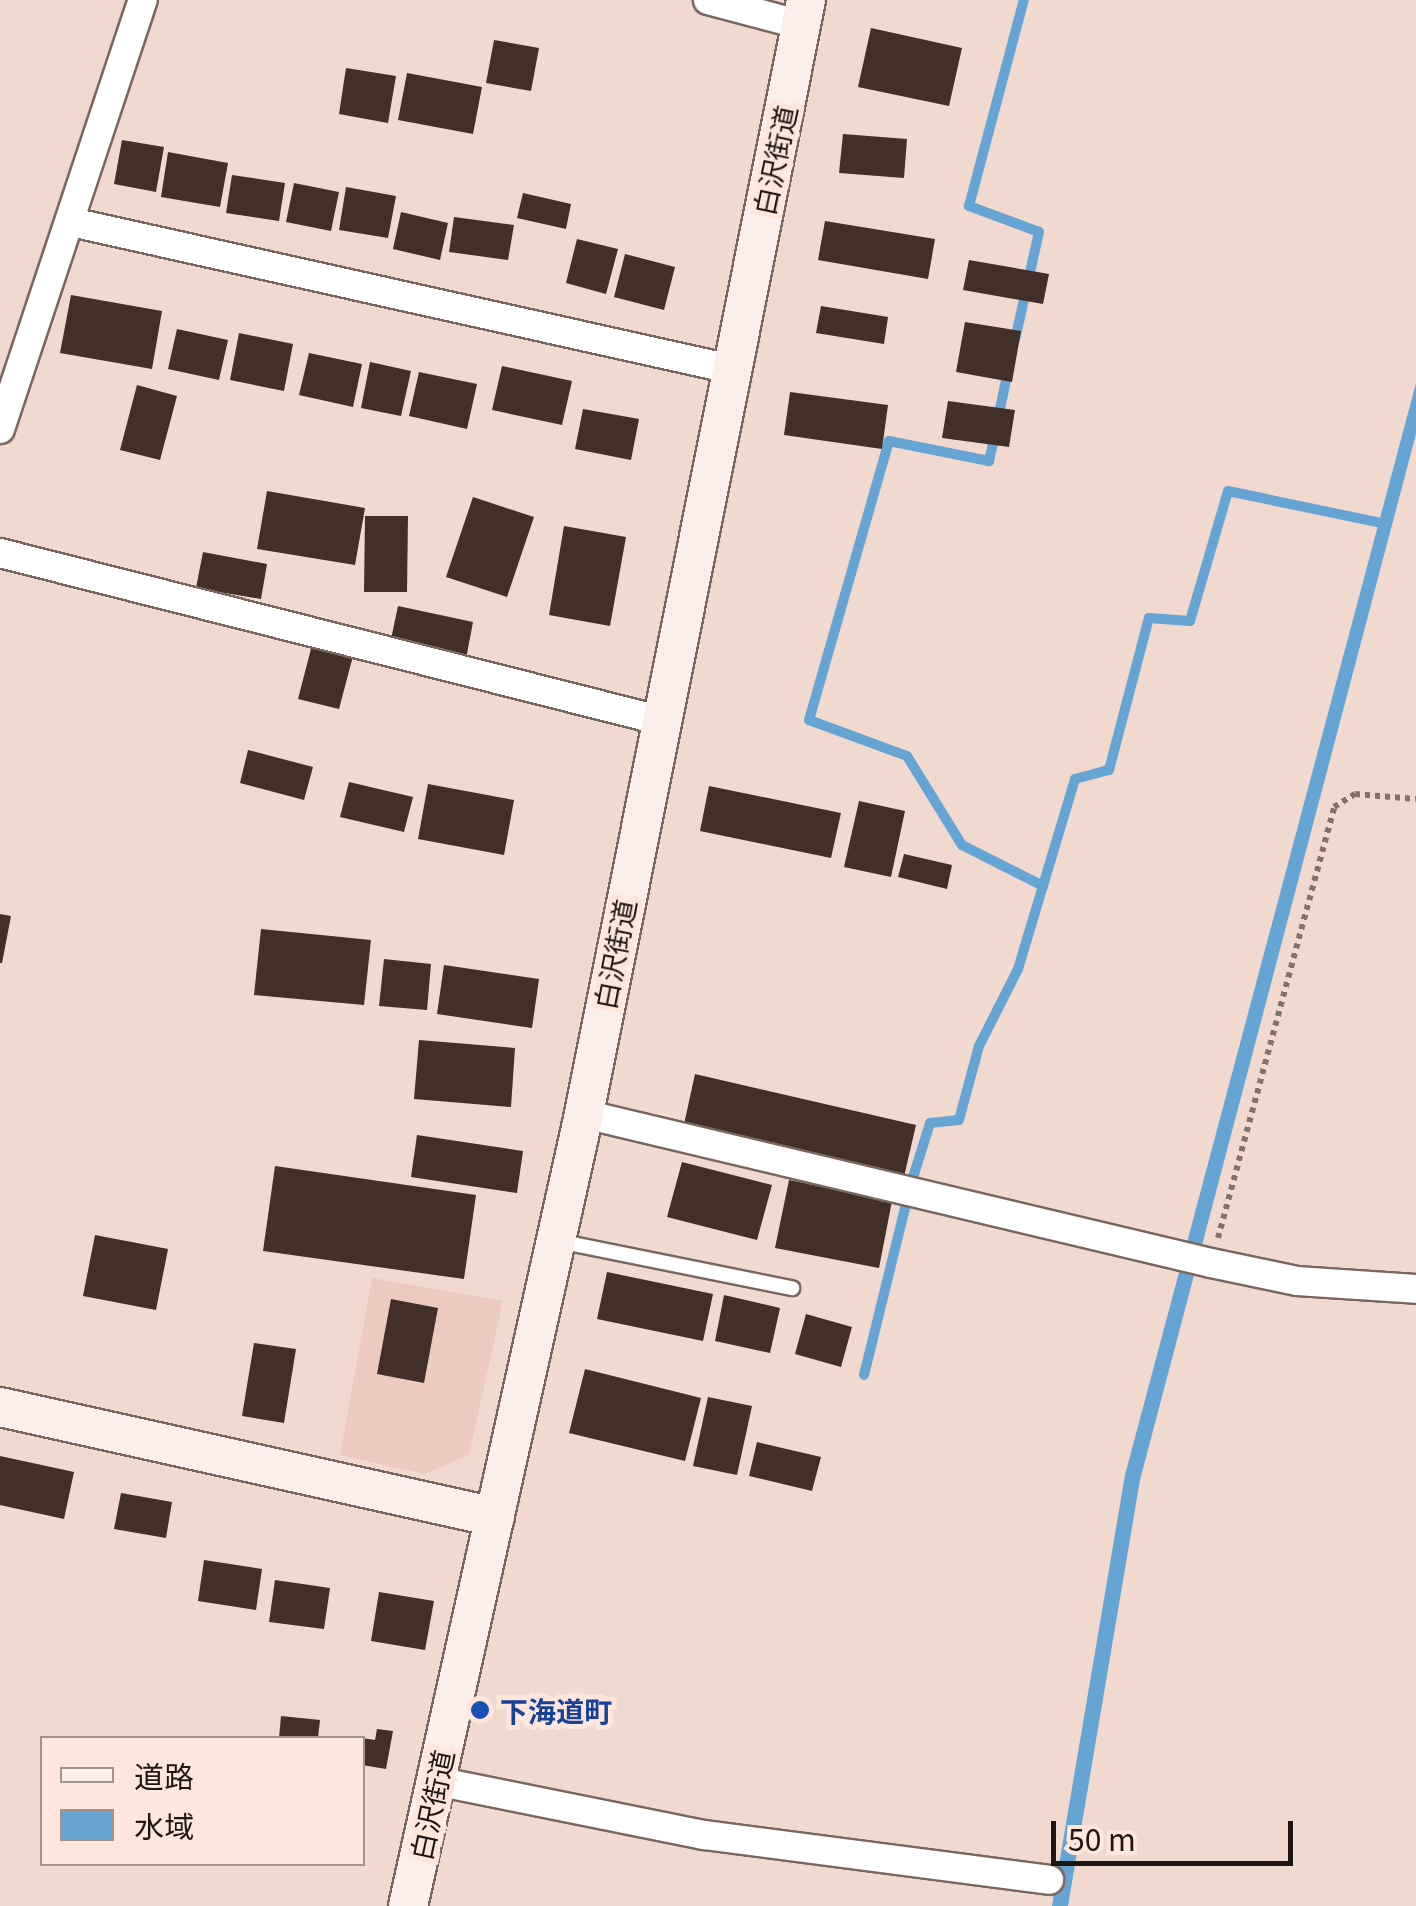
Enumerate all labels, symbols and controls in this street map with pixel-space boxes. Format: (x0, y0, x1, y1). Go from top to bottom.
street label: 白沢街道 (746, 102, 802, 218)
street label: 白沢街道 (587, 896, 641, 1012)
place label: 下海道町 (500, 1693, 612, 1727)
marker: 下海道町 (469, 1699, 491, 1721)
legend (40, 1736, 365, 1866)
street label: 白沢街道 (403, 1747, 459, 1863)
text: 道路 (134, 1753, 194, 1797)
scale bar (1056, 1801, 1298, 1863)
text: 水域 (134, 1803, 194, 1847)
text: 50 m (1068, 1816, 1136, 1860)

